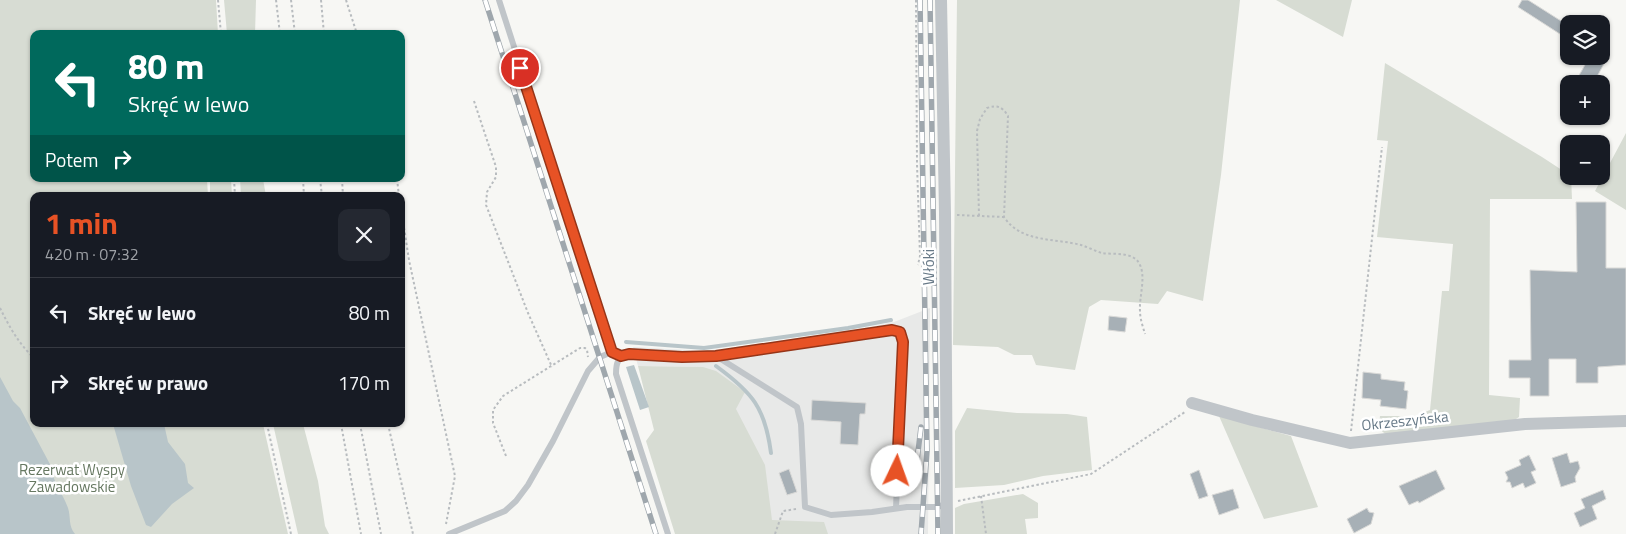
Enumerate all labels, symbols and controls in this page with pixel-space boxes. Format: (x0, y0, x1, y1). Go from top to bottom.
map controls (1560, 15, 1610, 185)
button: layers (1560, 15, 1610, 65)
text: 80 m (128, 39, 204, 93)
pin (499, 47, 541, 89)
icon: left (45, 50, 110, 115)
icon: arrive (506, 54, 534, 82)
button: + (1560, 75, 1610, 125)
text: Skręć w lewo (128, 87, 249, 121)
button: − (1560, 135, 1610, 185)
text: Potem (45, 145, 98, 174)
icon: right (108, 145, 136, 173)
text: 1 min (45, 200, 118, 246)
button: close (338, 209, 390, 261)
text: 420 m · 07:32 (45, 242, 139, 266)
street label: Włóki (917, 249, 940, 285)
text: Skręć w lewo (88, 298, 196, 327)
text: 80 m (349, 298, 390, 327)
icon: left (45, 299, 73, 327)
text: Skręć w prawo (88, 368, 208, 397)
text: 170 m (338, 368, 390, 397)
icon: right (45, 369, 73, 397)
street label: Okrzeszyńska (1360, 404, 1450, 437)
position arrow (870, 444, 922, 496)
park label: Rezerwat Wyspy Zawadowskie (19, 458, 125, 498)

